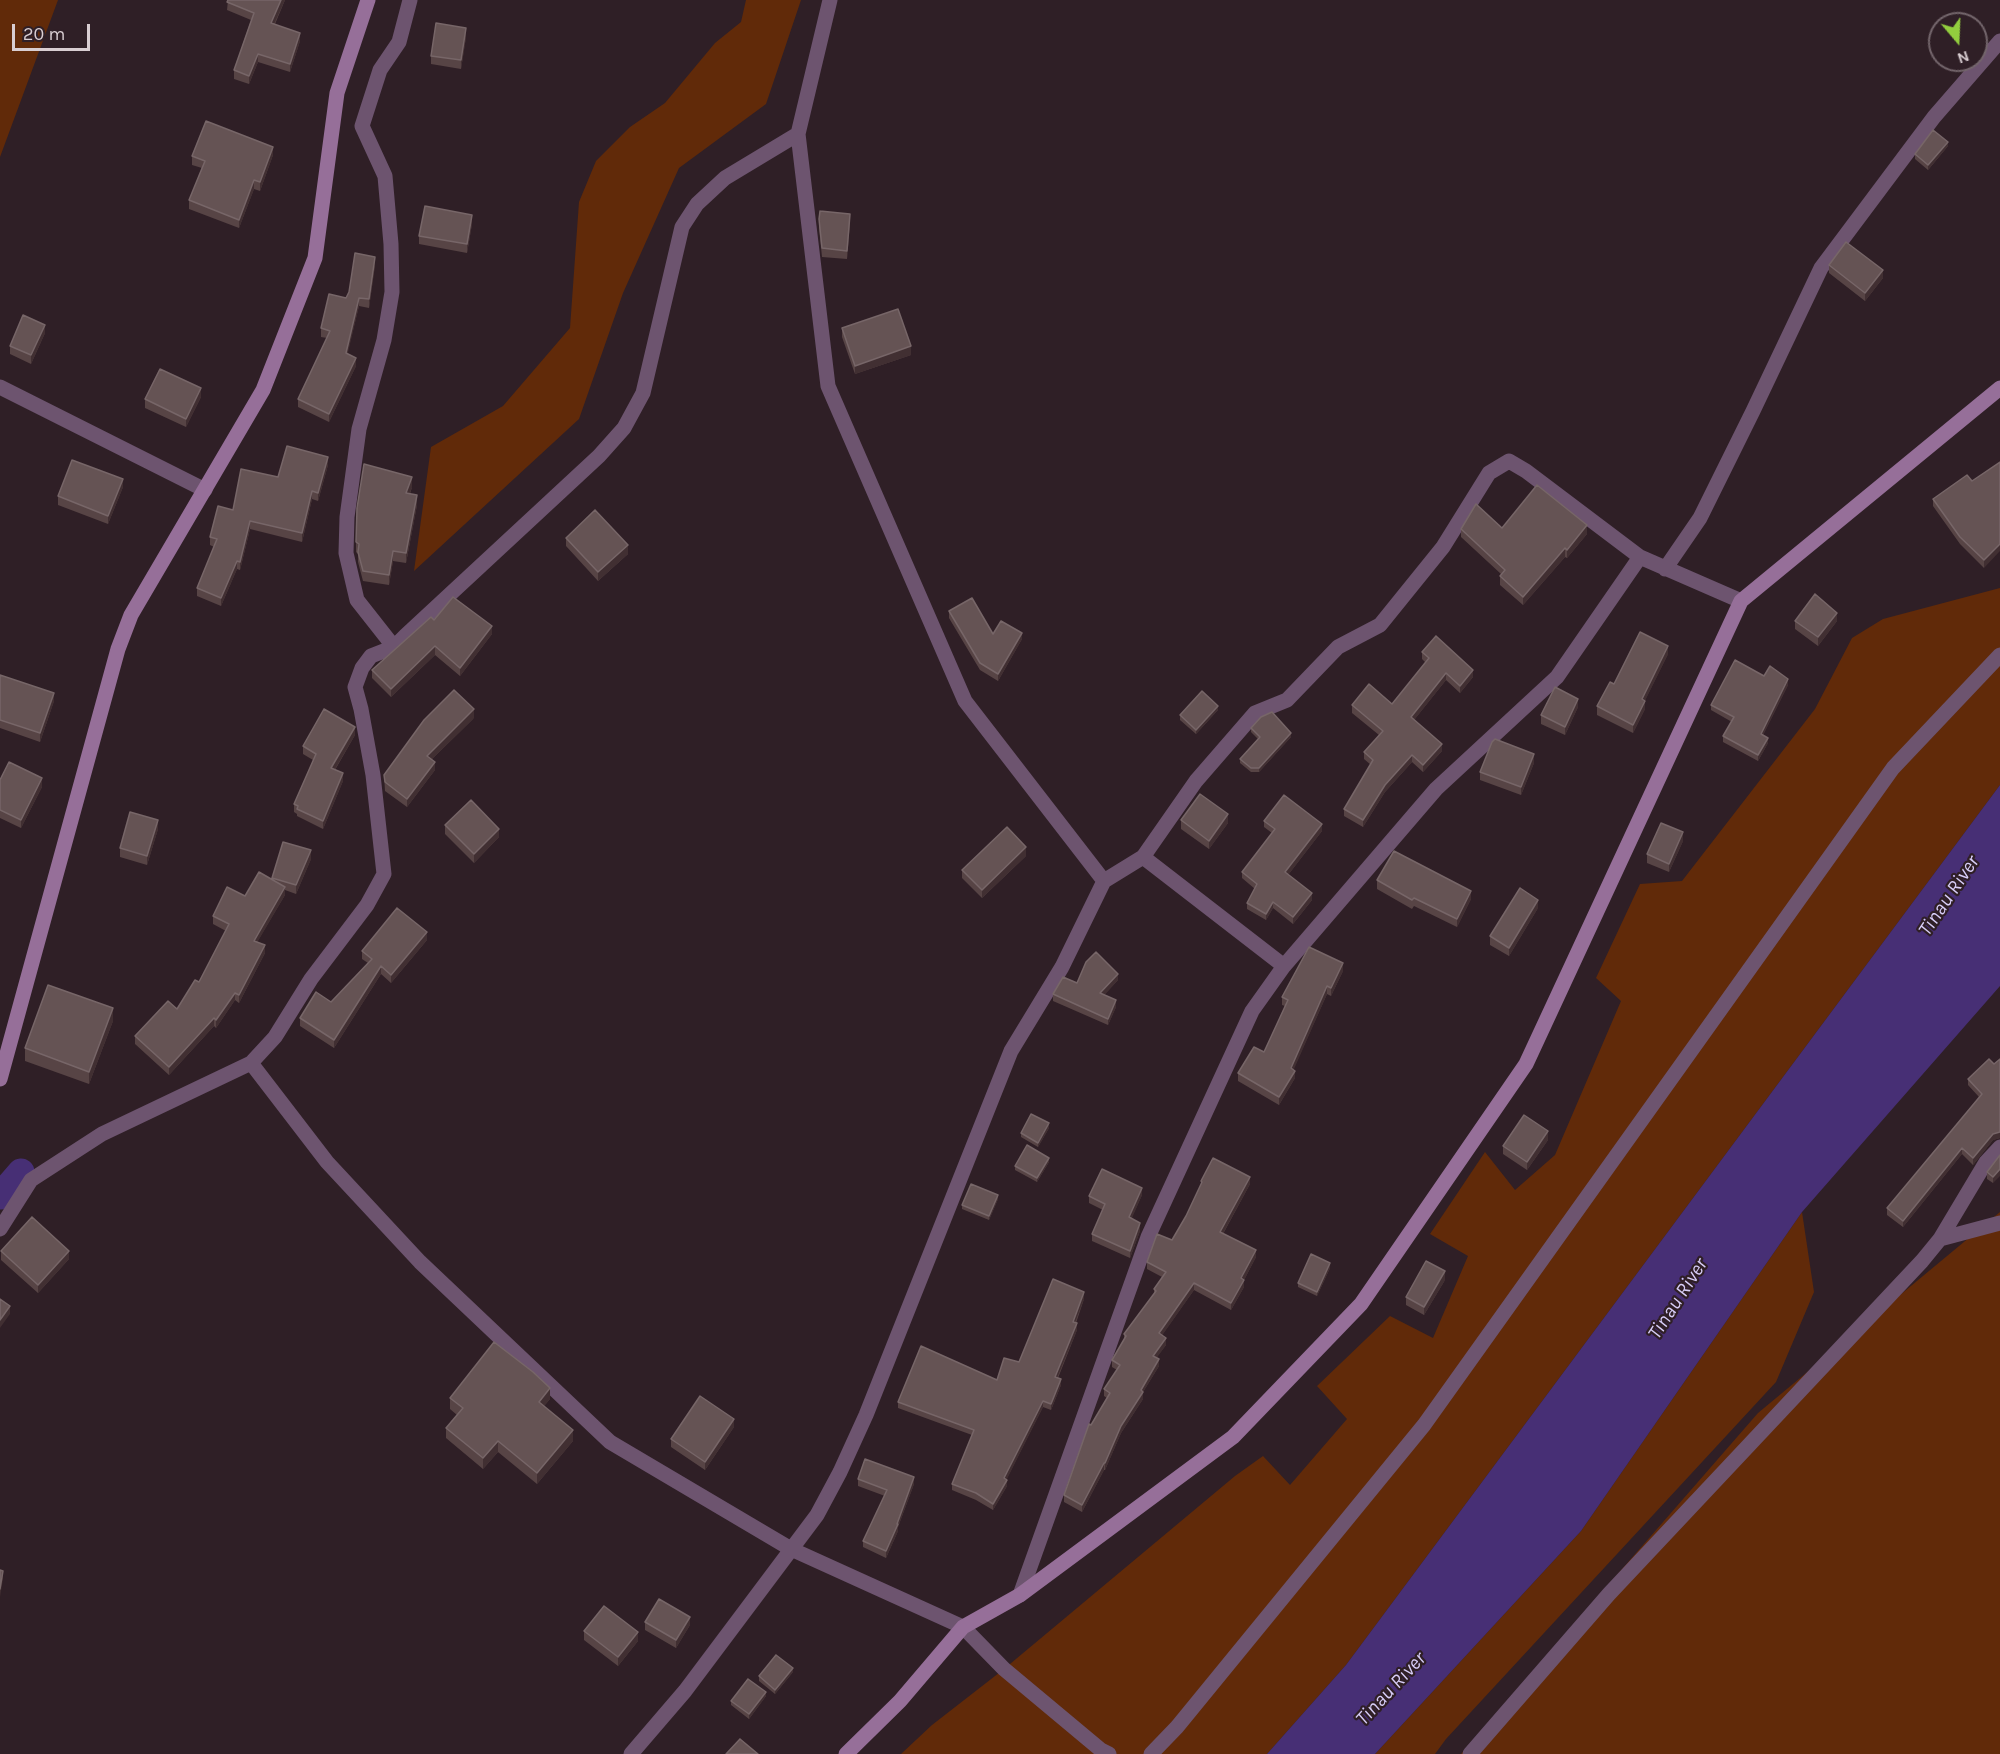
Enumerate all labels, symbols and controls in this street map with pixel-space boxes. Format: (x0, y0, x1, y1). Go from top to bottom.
scale bar (15, 12, 93, 50)
north arrow (1928, 12, 1988, 72)
text: 20 m (23, 23, 65, 45)
text: N (1955, 47, 1972, 68)
water label: Tinau River (1913, 851, 1985, 941)
water label: Tinau River (1643, 1254, 1713, 1344)
water label: Tinau River (1351, 1647, 1431, 1731)

